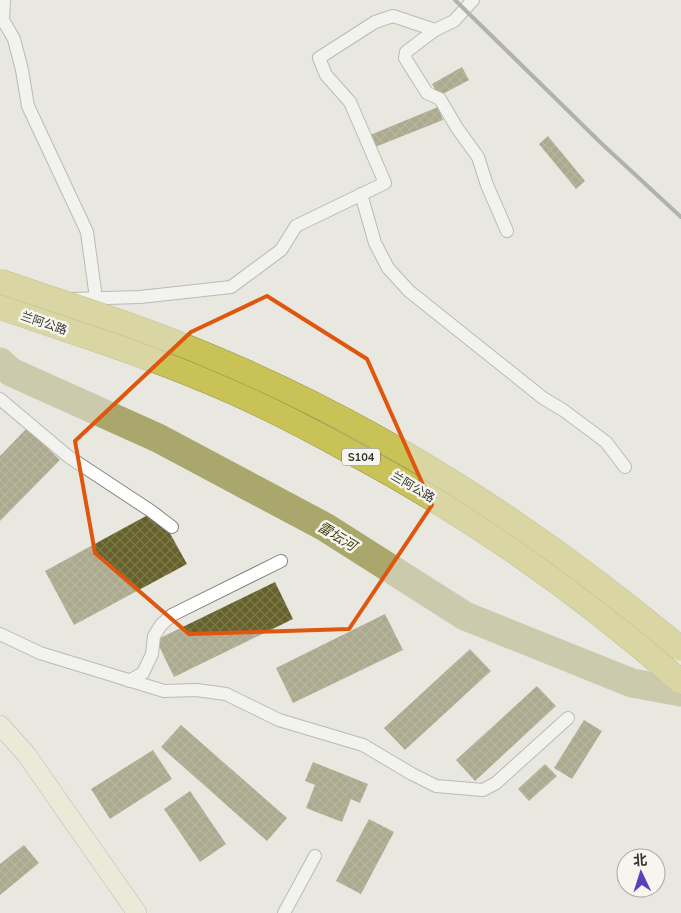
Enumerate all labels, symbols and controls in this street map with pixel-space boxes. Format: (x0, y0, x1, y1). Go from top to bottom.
street label: 兰阿公路 (19, 308, 69, 338)
road number: S104 (342, 448, 380, 466)
street label: 兰阿公路 (388, 468, 438, 506)
water label: 雷坛河 (314, 517, 362, 557)
north arrow (616, 848, 666, 898)
text: 北 (632, 851, 648, 870)

